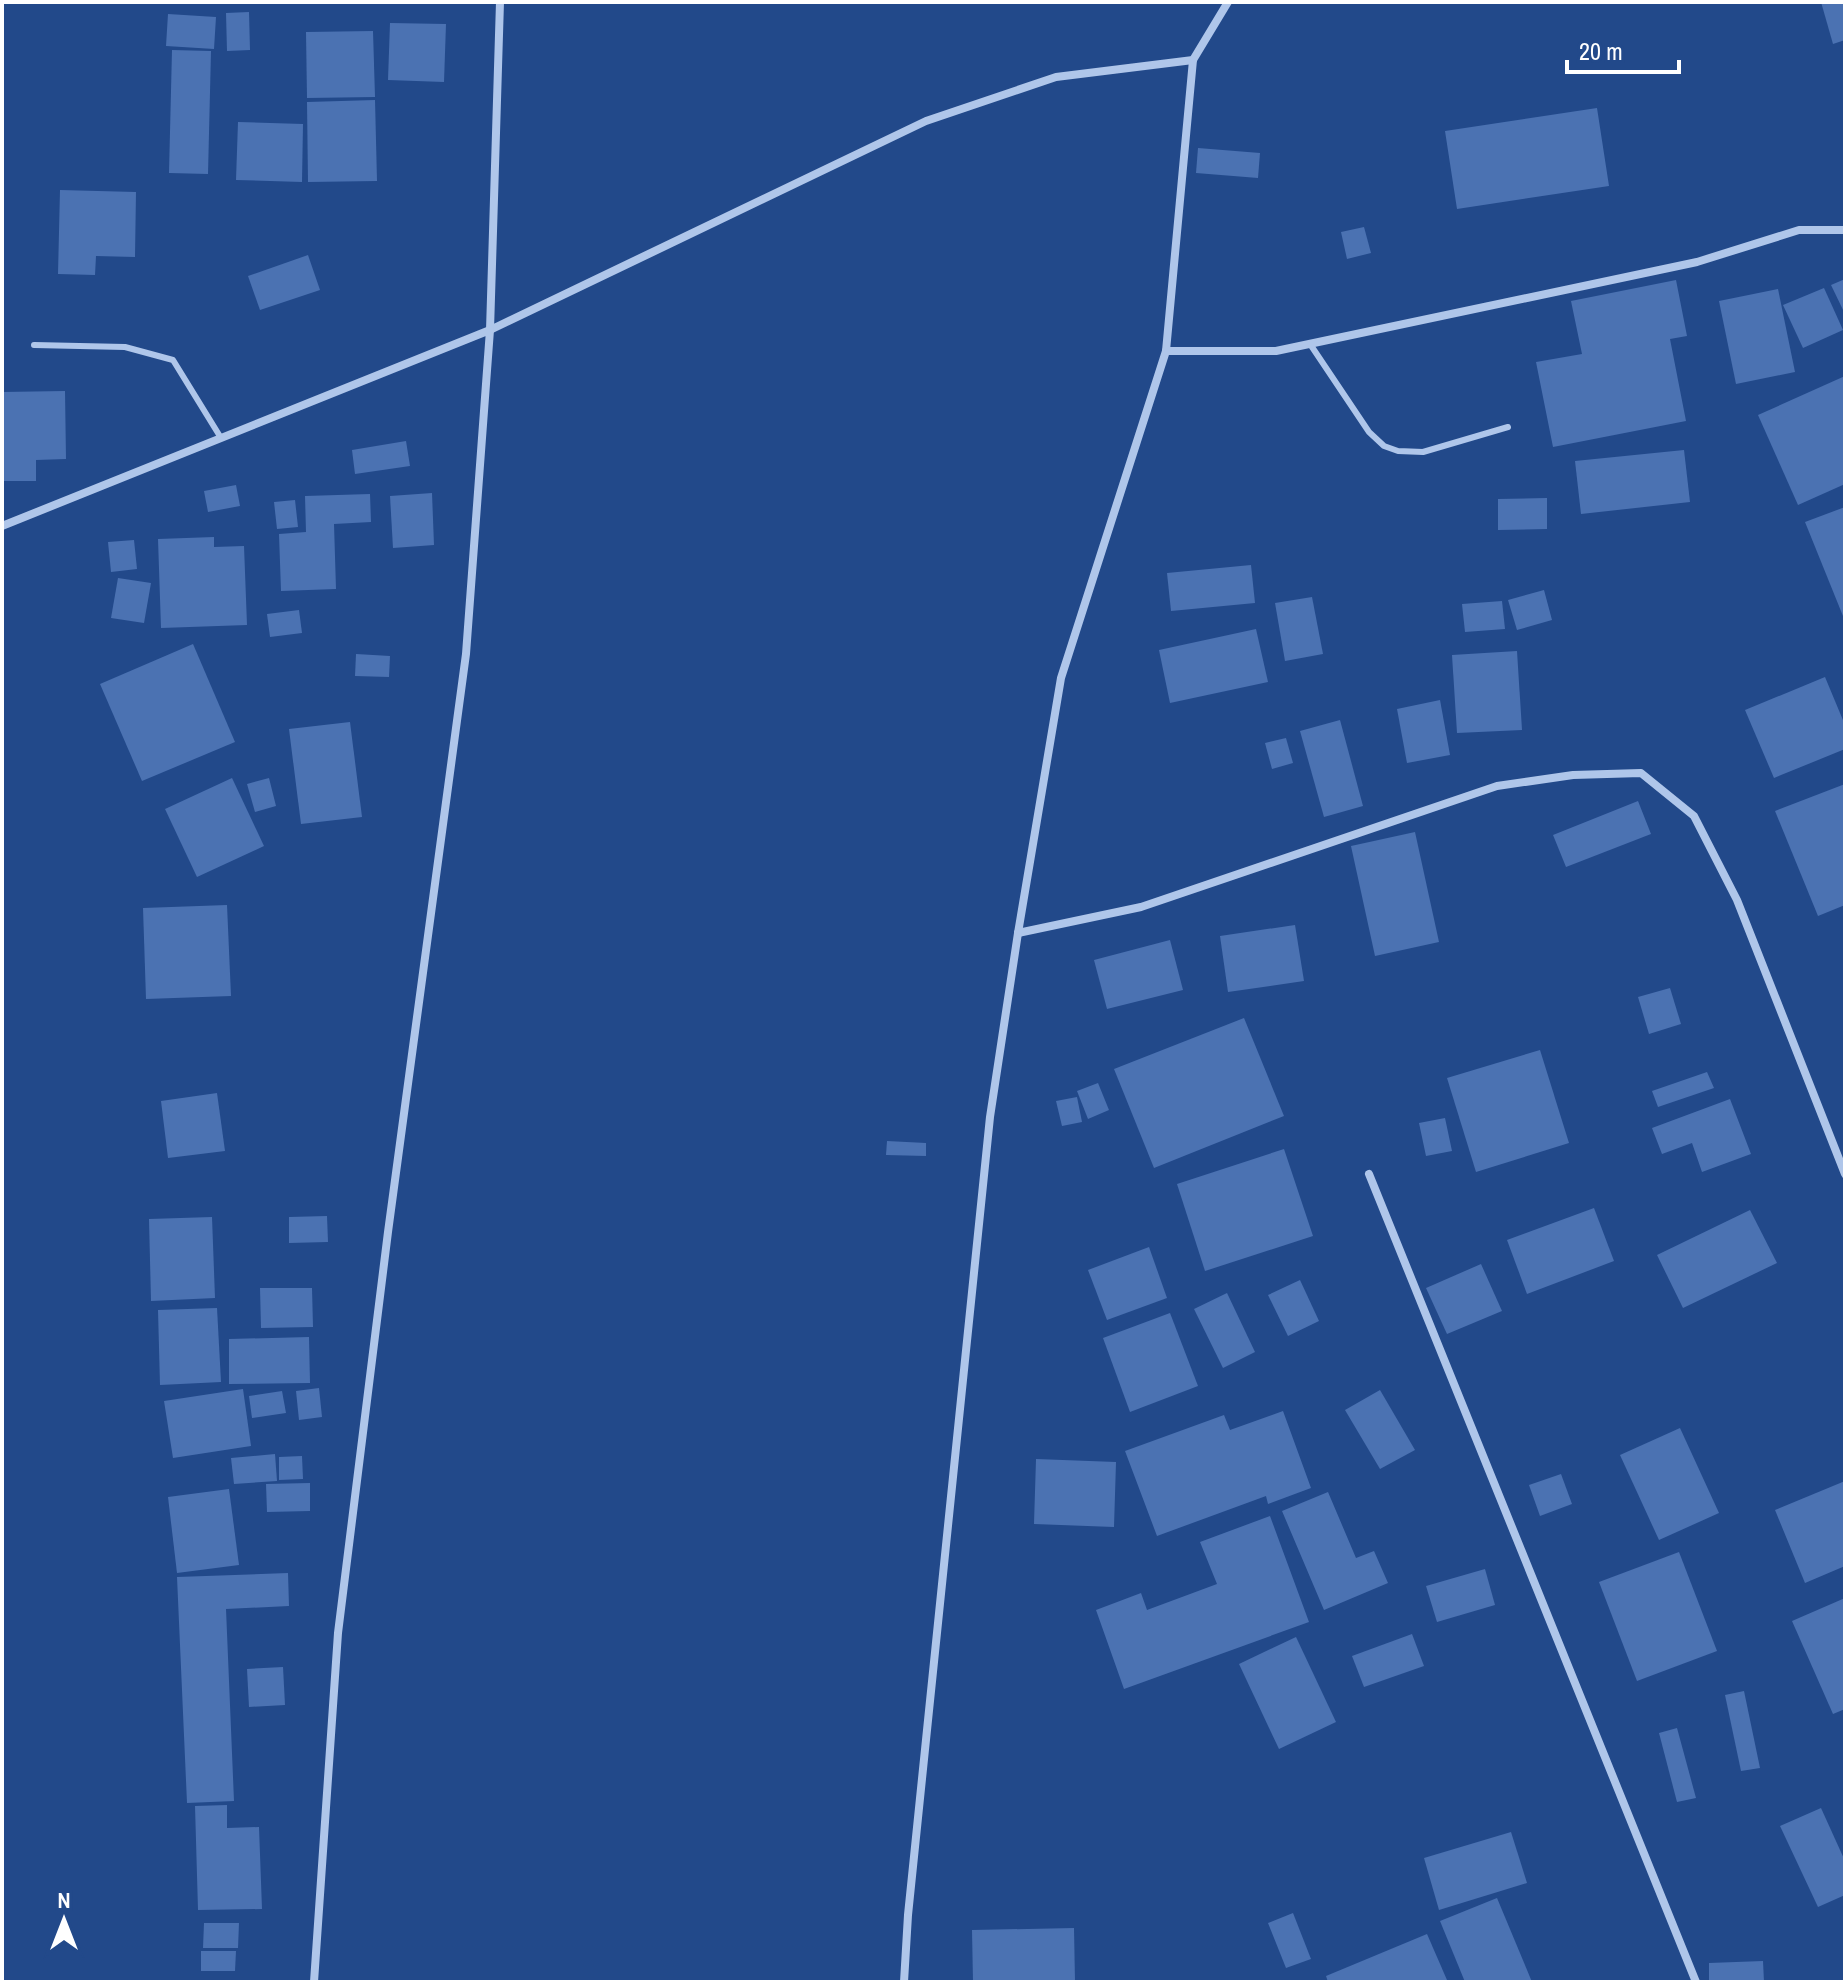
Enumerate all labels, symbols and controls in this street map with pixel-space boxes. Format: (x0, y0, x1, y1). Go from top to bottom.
scale bar (1567, 24, 1679, 74)
text: 20 m (1579, 35, 1623, 67)
north arrow (24, 1880, 104, 1960)
text: N (57, 1885, 71, 1915)

